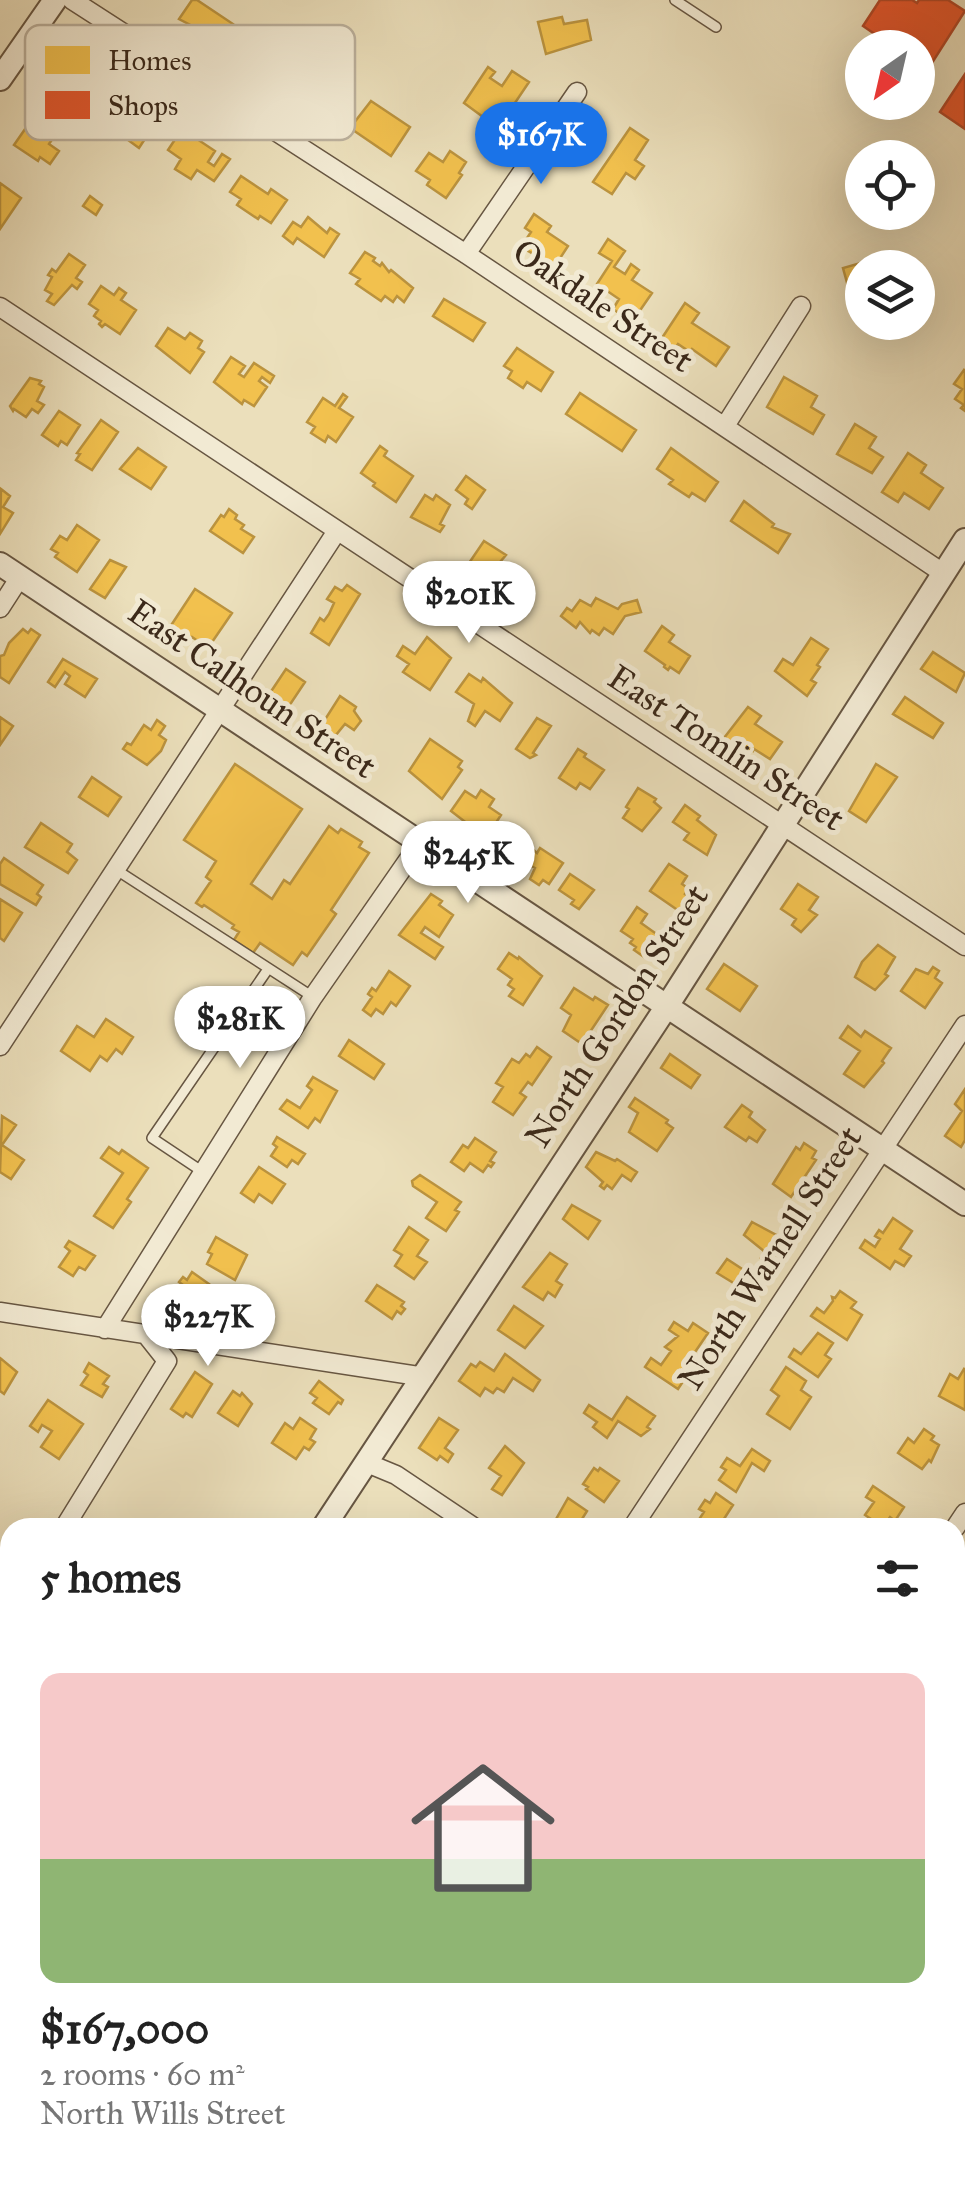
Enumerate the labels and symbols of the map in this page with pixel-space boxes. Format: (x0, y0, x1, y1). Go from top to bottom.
legend (25, 25, 355, 140)
north arrow (845, 30, 935, 120)
text: Homes (108, 43, 191, 78)
text: Shops (108, 88, 178, 123)
pin: $167K (471, 102, 611, 187)
street label: Oakdale Street (505, 230, 701, 382)
pin: $201K (399, 561, 539, 646)
street label: East Calhoun Street (120, 590, 384, 788)
street label: East Tomlin Street (600, 656, 852, 840)
pin: $245K (398, 821, 538, 906)
street label: North Gordon Street (516, 877, 718, 1155)
pin: $281K (170, 986, 310, 1071)
street label: North Warnell Street (669, 1118, 871, 1398)
pin: $227K (138, 1284, 278, 1369)

